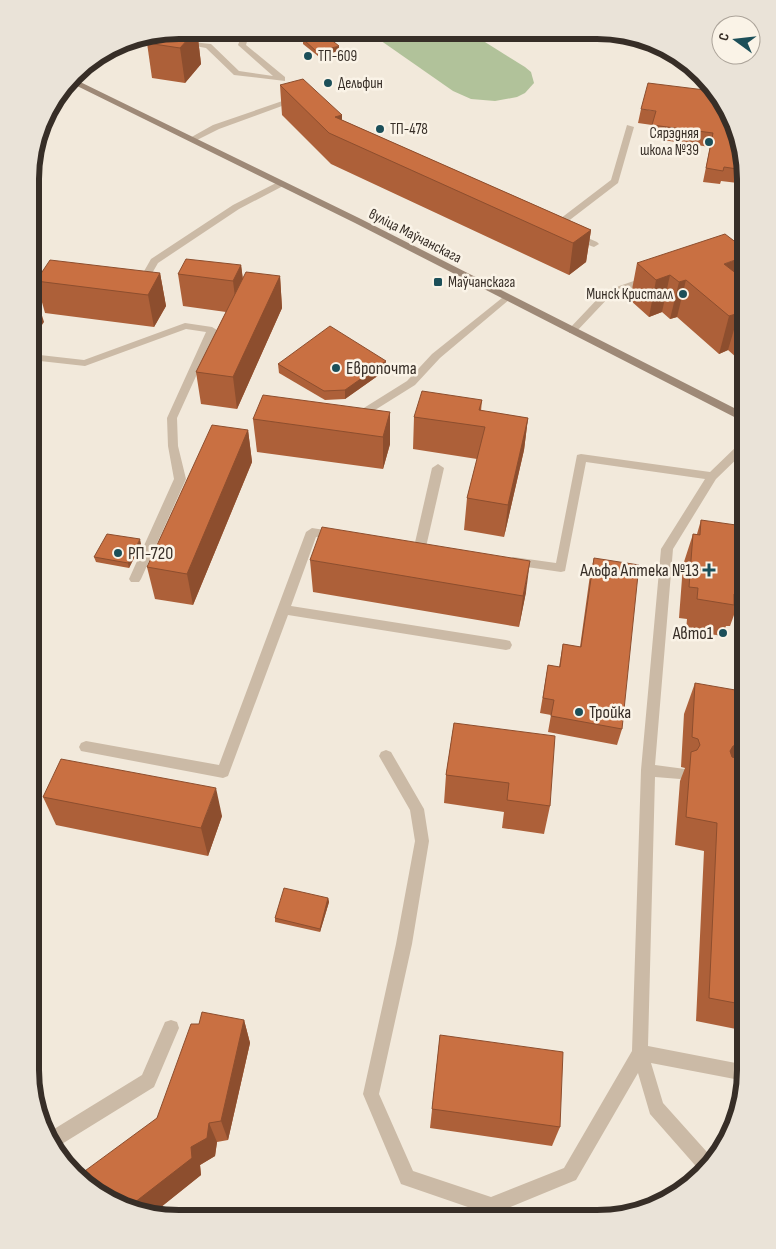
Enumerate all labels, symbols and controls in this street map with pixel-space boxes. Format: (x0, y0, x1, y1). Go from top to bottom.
north arrow (711, 15, 761, 65)
text: С (715, 31, 733, 42)
place label: ТП-609 (318, 47, 357, 66)
marker: ТП-609 (302, 50, 314, 62)
place label: Дельфин (338, 74, 383, 93)
marker: Дельфин (322, 77, 334, 89)
place label: ТП-478 (390, 120, 428, 139)
marker: ТП-478 (374, 123, 386, 135)
place label: Сярэдняя школа №39 (640, 124, 699, 160)
marker: Сярэдняя школа №39 (703, 136, 715, 148)
street label: вуліца Маўчанскага (365, 204, 465, 268)
place label: Маўчанскага (448, 273, 515, 292)
marker: Маўчанскага (432, 276, 444, 288)
place label: Минск Кристалл (586, 285, 674, 304)
marker: Минск Кристалл (677, 288, 689, 300)
place label: Европочта (346, 358, 417, 379)
marker: Европочта (330, 362, 342, 374)
place label: РП-720 (128, 543, 173, 564)
marker: РП-720 (112, 547, 124, 559)
place label: Альфа Аптека №13 (579, 560, 699, 581)
marker: Альфа Аптека №13 (703, 564, 715, 576)
place label: Авто1 (672, 623, 714, 644)
marker: Авто1 (717, 627, 729, 639)
place label: Тройка (589, 702, 631, 723)
marker: Тройка (573, 706, 585, 718)

